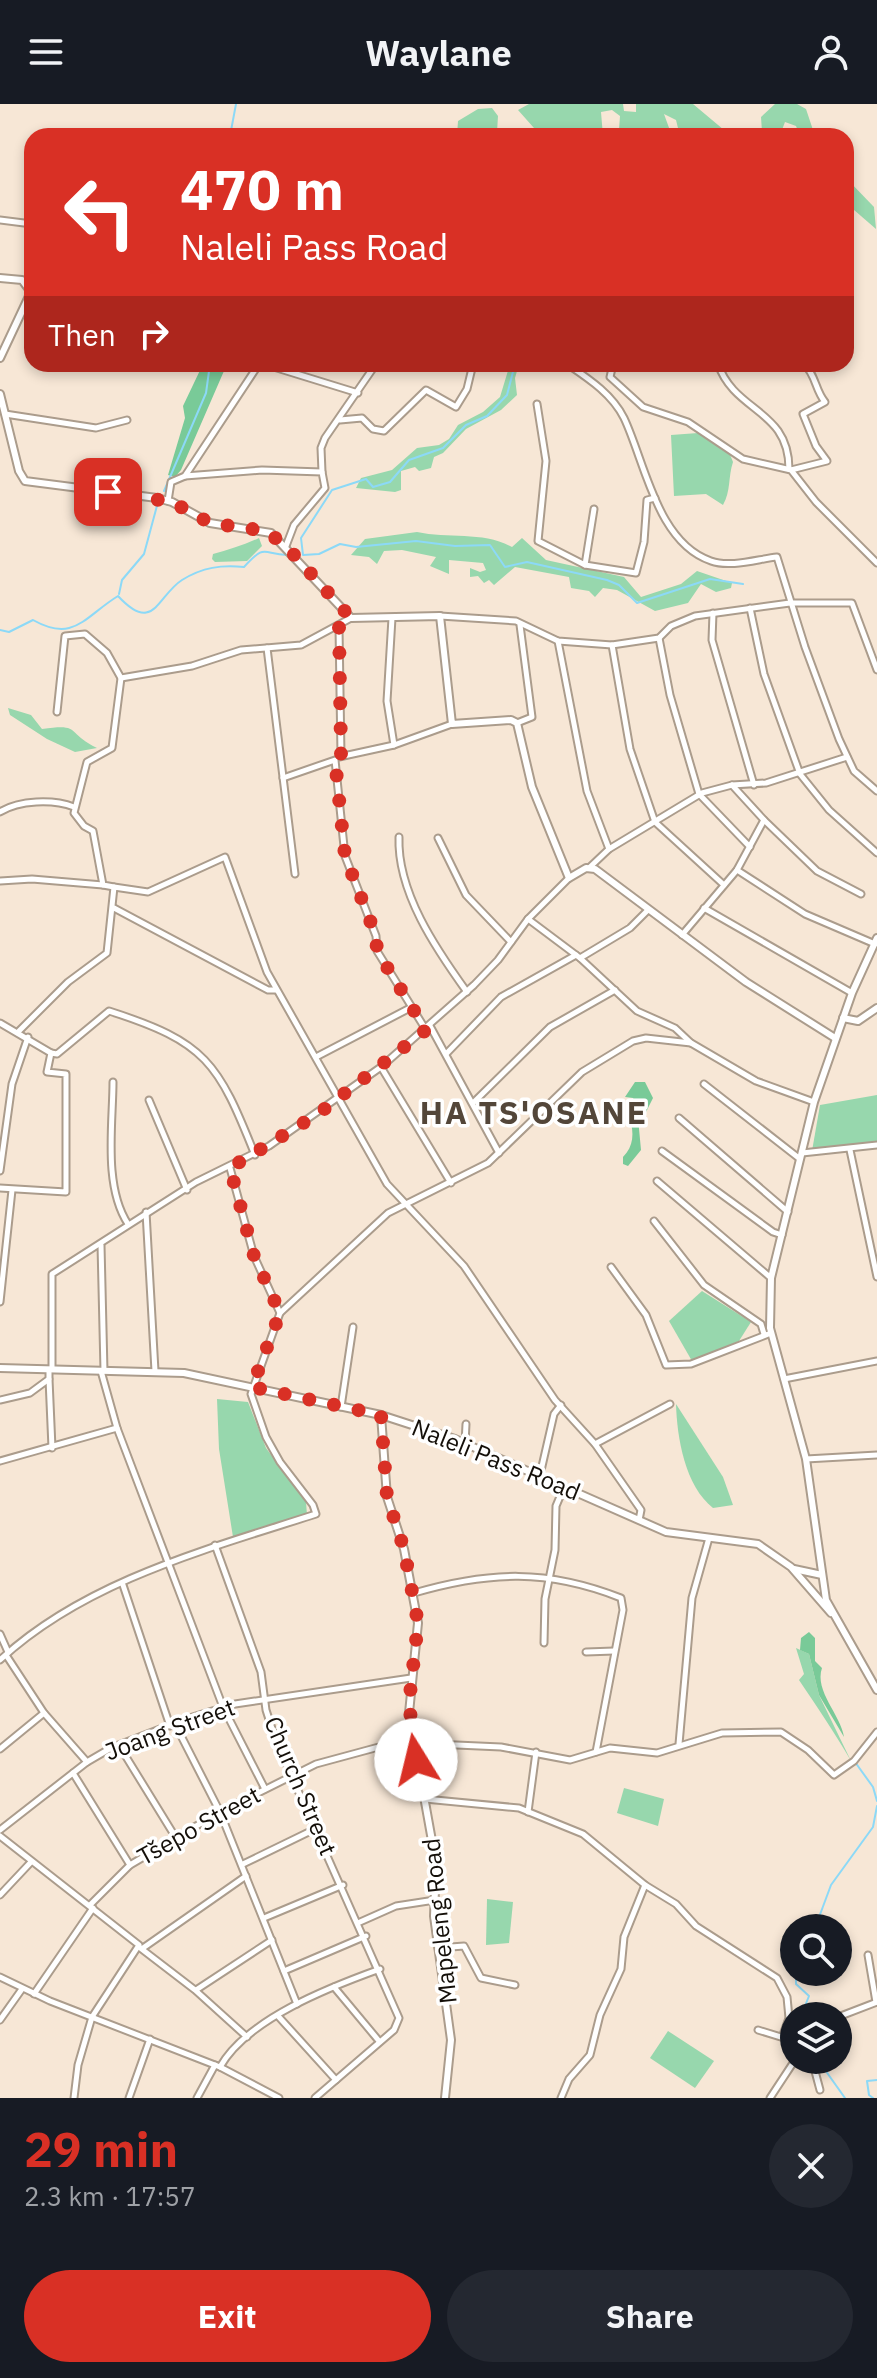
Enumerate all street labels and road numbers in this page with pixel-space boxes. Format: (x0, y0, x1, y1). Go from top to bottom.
street label: Naleli Pass Road (407, 1411, 585, 1507)
street label: Joang Street (100, 1691, 239, 1767)
street label: Church Street (257, 1711, 345, 1860)
street label: Tšepo Street (131, 1778, 266, 1872)
street label: Mapeleng Road (414, 1837, 464, 2005)

